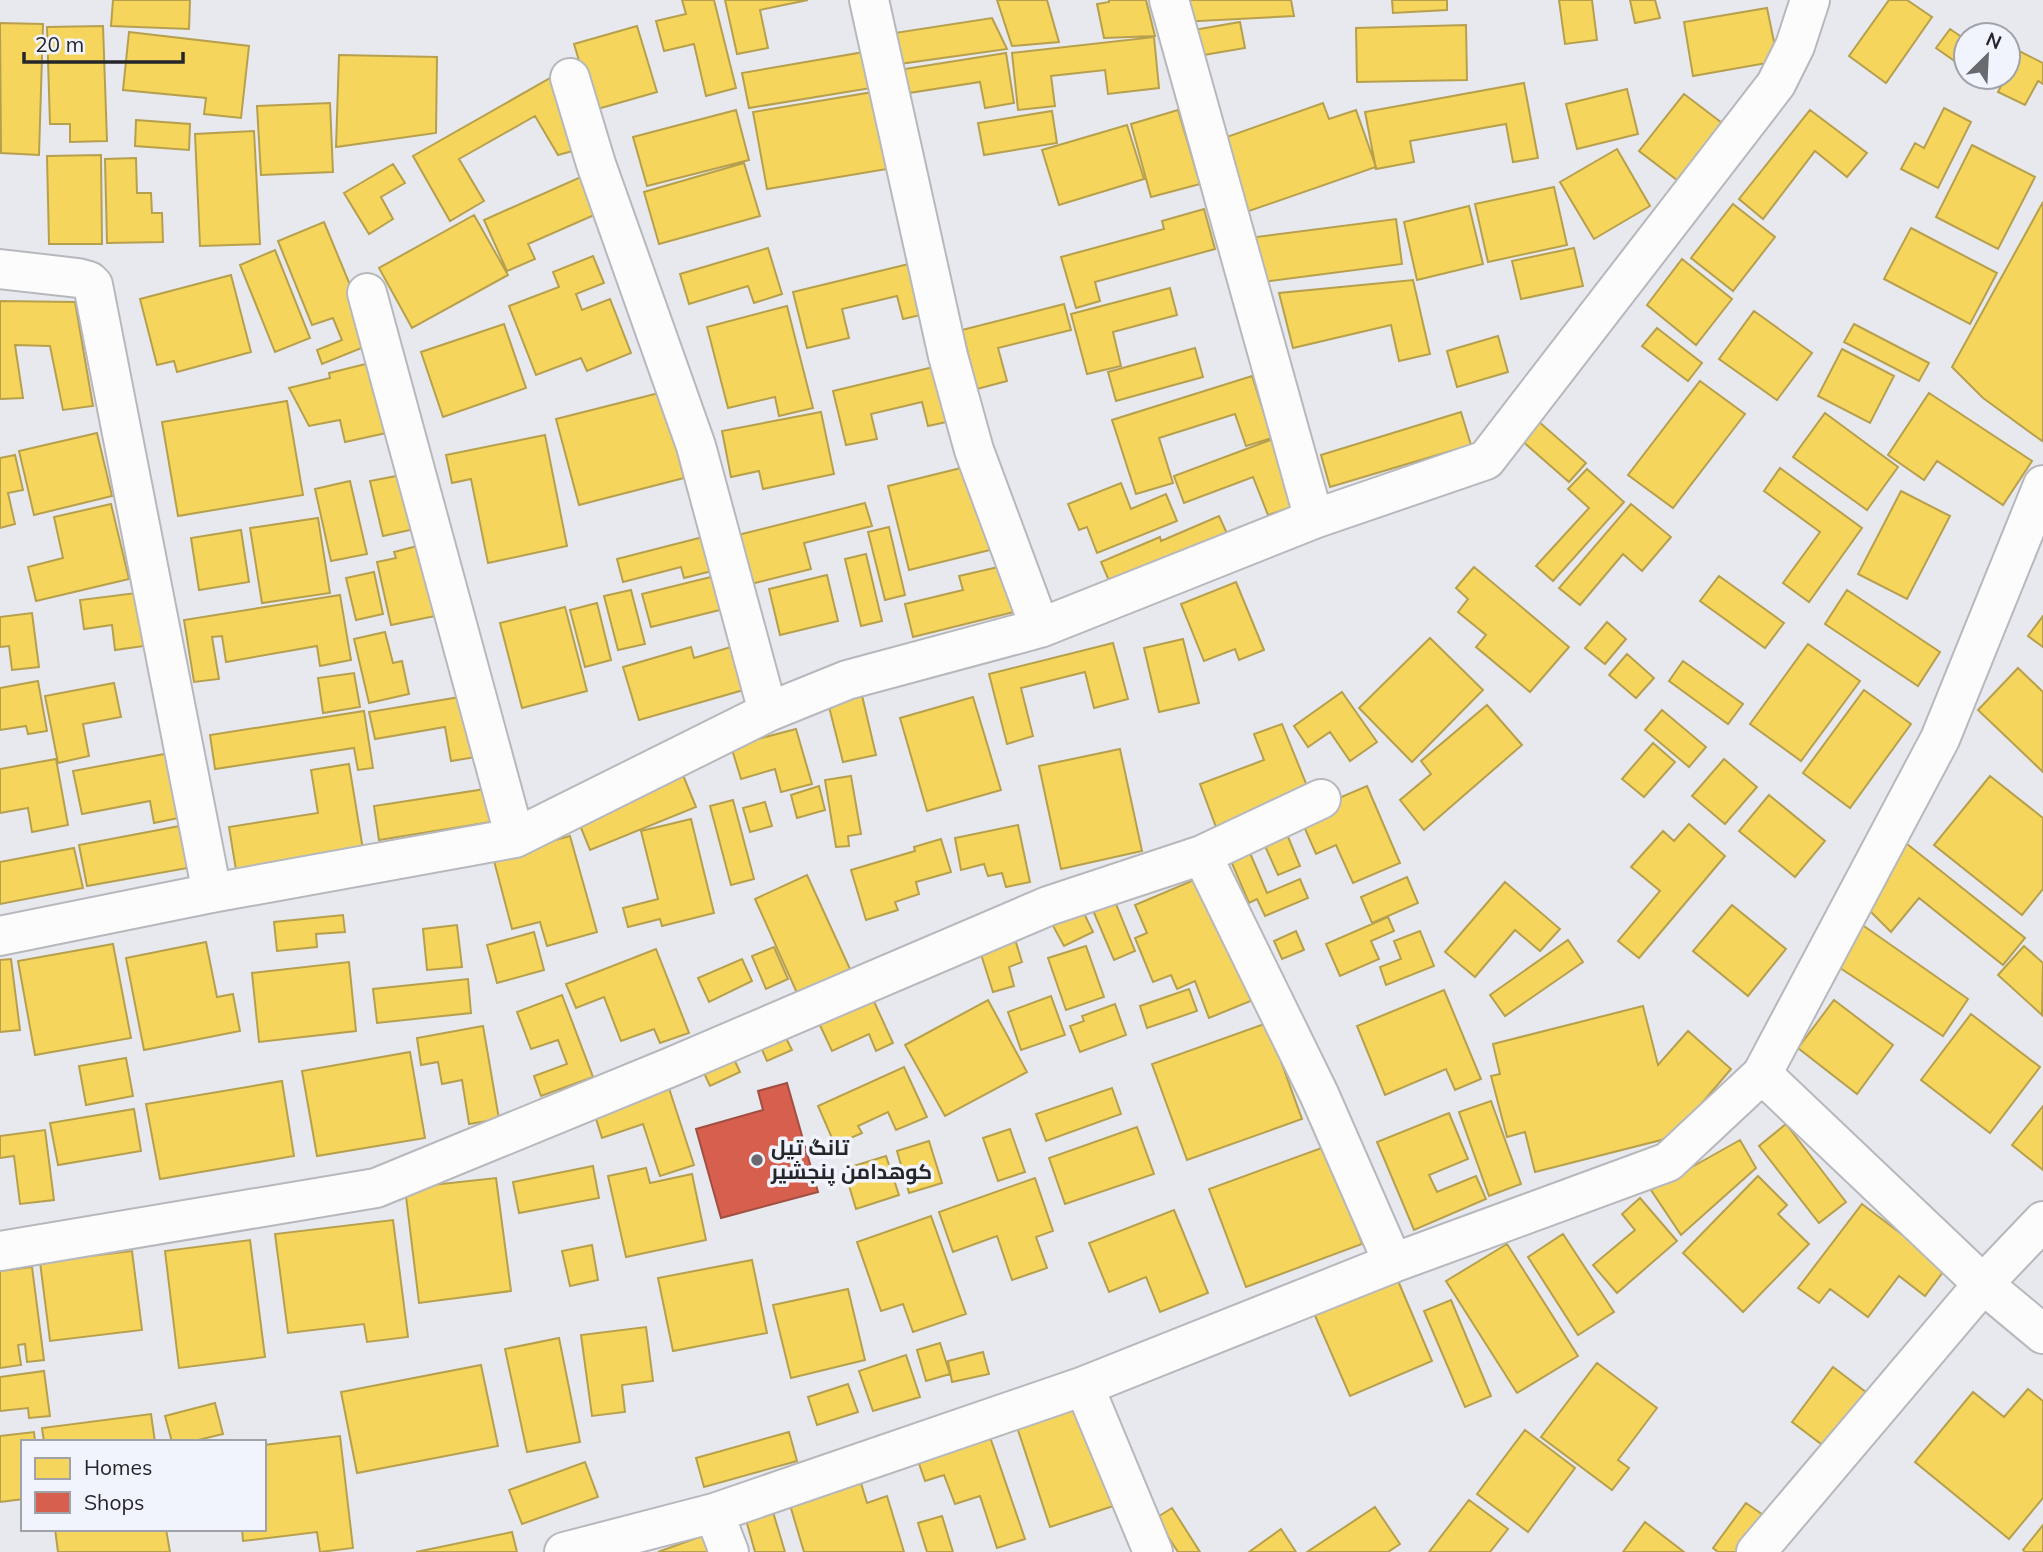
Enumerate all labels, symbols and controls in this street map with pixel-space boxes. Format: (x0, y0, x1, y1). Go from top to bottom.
scale bar (24, 21, 184, 65)
north arrow (1952, 21, 2022, 91)
text: N (1982, 27, 2005, 54)
text: 20 m (35, 31, 84, 57)
place label: تانگ تیل کوهدامن پنجشیر (770, 1134, 932, 1187)
marker: تانگ تیل کوهدامن پنجشیر (749, 1152, 765, 1168)
legend (21, 1440, 266, 1531)
text: Homes (84, 1454, 152, 1480)
text: Shops (84, 1489, 144, 1515)

